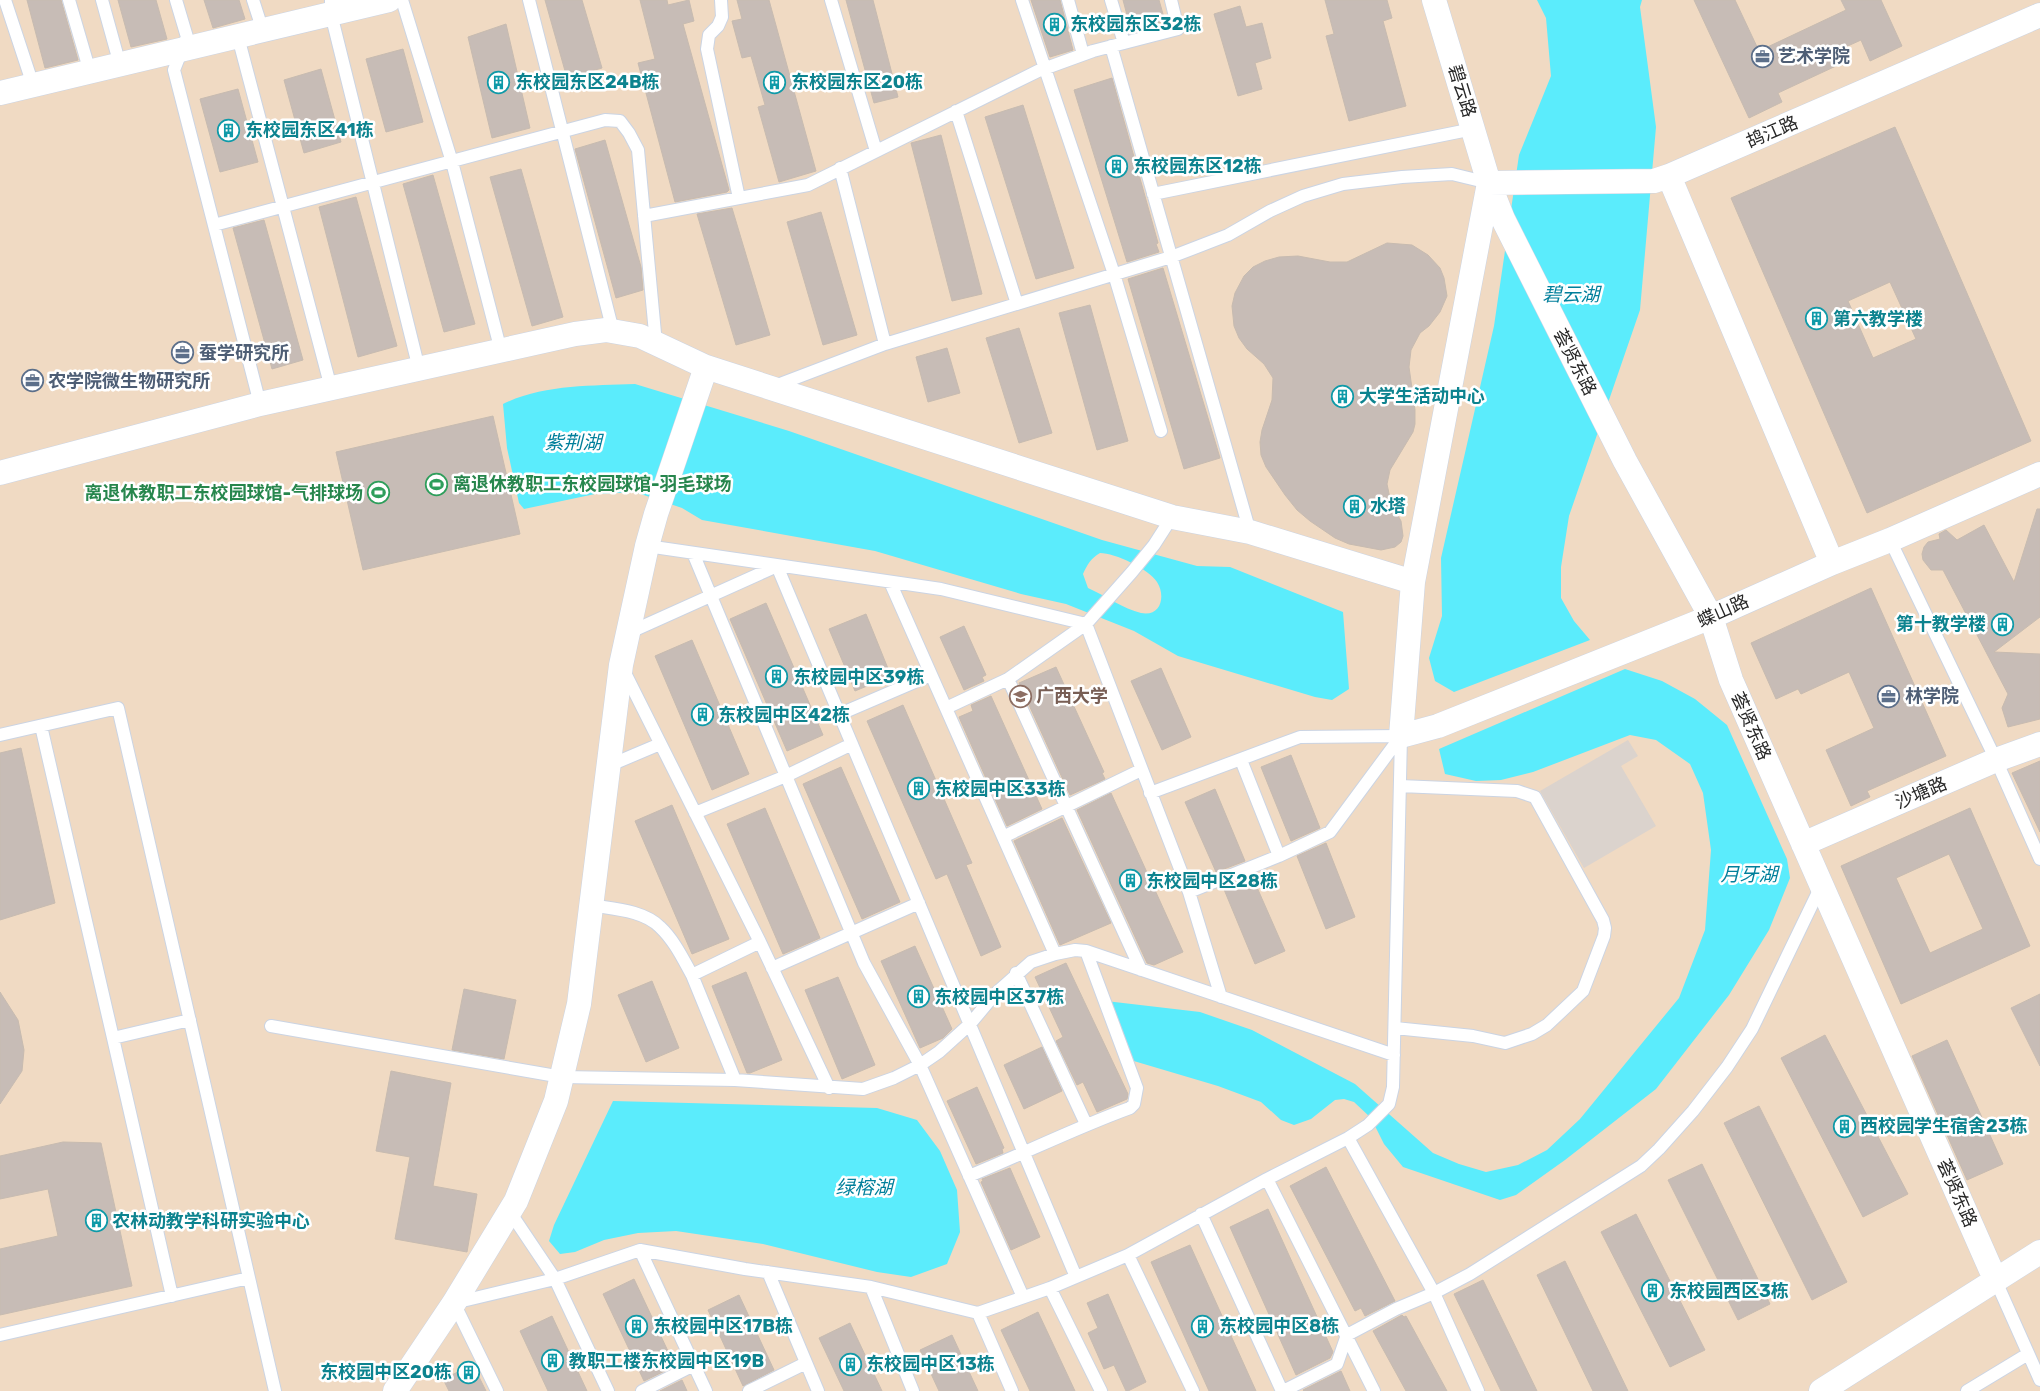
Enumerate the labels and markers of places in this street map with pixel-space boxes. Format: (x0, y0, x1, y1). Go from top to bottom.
building icon: 东校园东区32栋 (1042, 12, 1066, 36)
place label: 东校园东区32栋 (1070, 13, 1202, 35)
office icon: 艺术学院 (1750, 44, 1774, 68)
place label: 艺术学院 (1778, 45, 1850, 67)
building icon: 东校园东区24B栋 (487, 70, 511, 94)
building icon: 东校园东区20栋 (763, 70, 787, 94)
place label: 东校园东区24B栋 (515, 71, 660, 93)
place label: 东校园东区20栋 (791, 71, 923, 93)
building icon: 东校园东区41栋 (217, 118, 241, 142)
place label: 东校园东区41栋 (245, 119, 374, 141)
building icon: 东校园东区12栋 (1105, 154, 1129, 178)
place label: 东校园东区12栋 (1133, 155, 1262, 177)
building icon: 第六教学楼 (1805, 307, 1829, 331)
place label: 第六教学楼 (1833, 308, 1923, 330)
office icon: 蚕学研究所 (171, 341, 195, 365)
place label: 蚕学研究所 (199, 342, 289, 364)
office icon: 农学院微生物研究所 (20, 369, 44, 393)
place label: 农学院微生物研究所 (48, 370, 210, 392)
building icon: 大学生活动中心 (1331, 384, 1355, 408)
place label: 大学生活动中心 (1359, 385, 1485, 407)
sports icon: 离退休教职工东校园球馆-羽毛球场 (425, 472, 449, 496)
place label: 离退休教职工东校园球馆-羽毛球场 (453, 473, 732, 495)
sports icon: 离退休教职工东校园球馆-气排球场 (367, 481, 391, 505)
place label: 离退休教职工东校园球馆-气排球场 (84, 482, 363, 504)
building icon: 水塔 (1342, 494, 1366, 518)
place label: 水塔 (1370, 495, 1406, 517)
building icon: 第十教学楼 (1990, 612, 2014, 636)
place label: 第十教学楼 (1896, 613, 1986, 635)
building icon: 东校园中区39栋 (765, 665, 789, 689)
place label: 东校园中区39栋 (793, 666, 924, 688)
school or university icon: 广西大学 (1008, 684, 1032, 708)
office icon: 林学院 (1877, 684, 1901, 708)
place label: 广西大学 (1036, 685, 1108, 707)
place label: 林学院 (1905, 685, 1959, 707)
building icon: 东校园中区42栋 (690, 703, 714, 727)
place label: 东校园中区42栋 (718, 704, 850, 726)
building icon: 东校园中区33栋 (906, 777, 930, 801)
place label: 东校园中区33栋 (934, 778, 1066, 800)
building icon: 东校园中区28栋 (1118, 869, 1142, 893)
place label: 东校园中区28栋 (1146, 870, 1278, 892)
building icon: 东校园中区37栋 (906, 985, 930, 1009)
place label: 东校园中区37栋 (934, 986, 1064, 1008)
building icon: 西校园学生宿舍23栋 (1832, 1114, 1856, 1138)
place label: 西校园学生宿舍23栋 (1860, 1115, 2028, 1137)
building icon: 农林动教学科研实验中心 (84, 1209, 108, 1233)
place label: 农林动教学科研实验中心 (112, 1210, 310, 1232)
building icon: 东校园西区3栋 (1641, 1279, 1665, 1303)
place label: 东校园西区3栋 (1669, 1280, 1789, 1302)
building icon: 东校园中区17B栋 (625, 1314, 649, 1338)
building icon: 东校园中区8栋 (1191, 1314, 1215, 1338)
place label: 东校园中区17B栋 (653, 1315, 793, 1337)
place label: 东校园中区8栋 (1219, 1315, 1339, 1337)
building icon: 教职工楼东校园中区19B (541, 1349, 565, 1373)
place label: 教职工楼东校园中区19B (569, 1350, 764, 1372)
building icon: 东校园中区13栋 (838, 1352, 862, 1376)
place label: 东校园中区13栋 (866, 1353, 995, 1375)
building icon: 东校园中区20栋 (456, 1360, 480, 1384)
place label: 东校园中区20栋 (320, 1361, 452, 1383)

